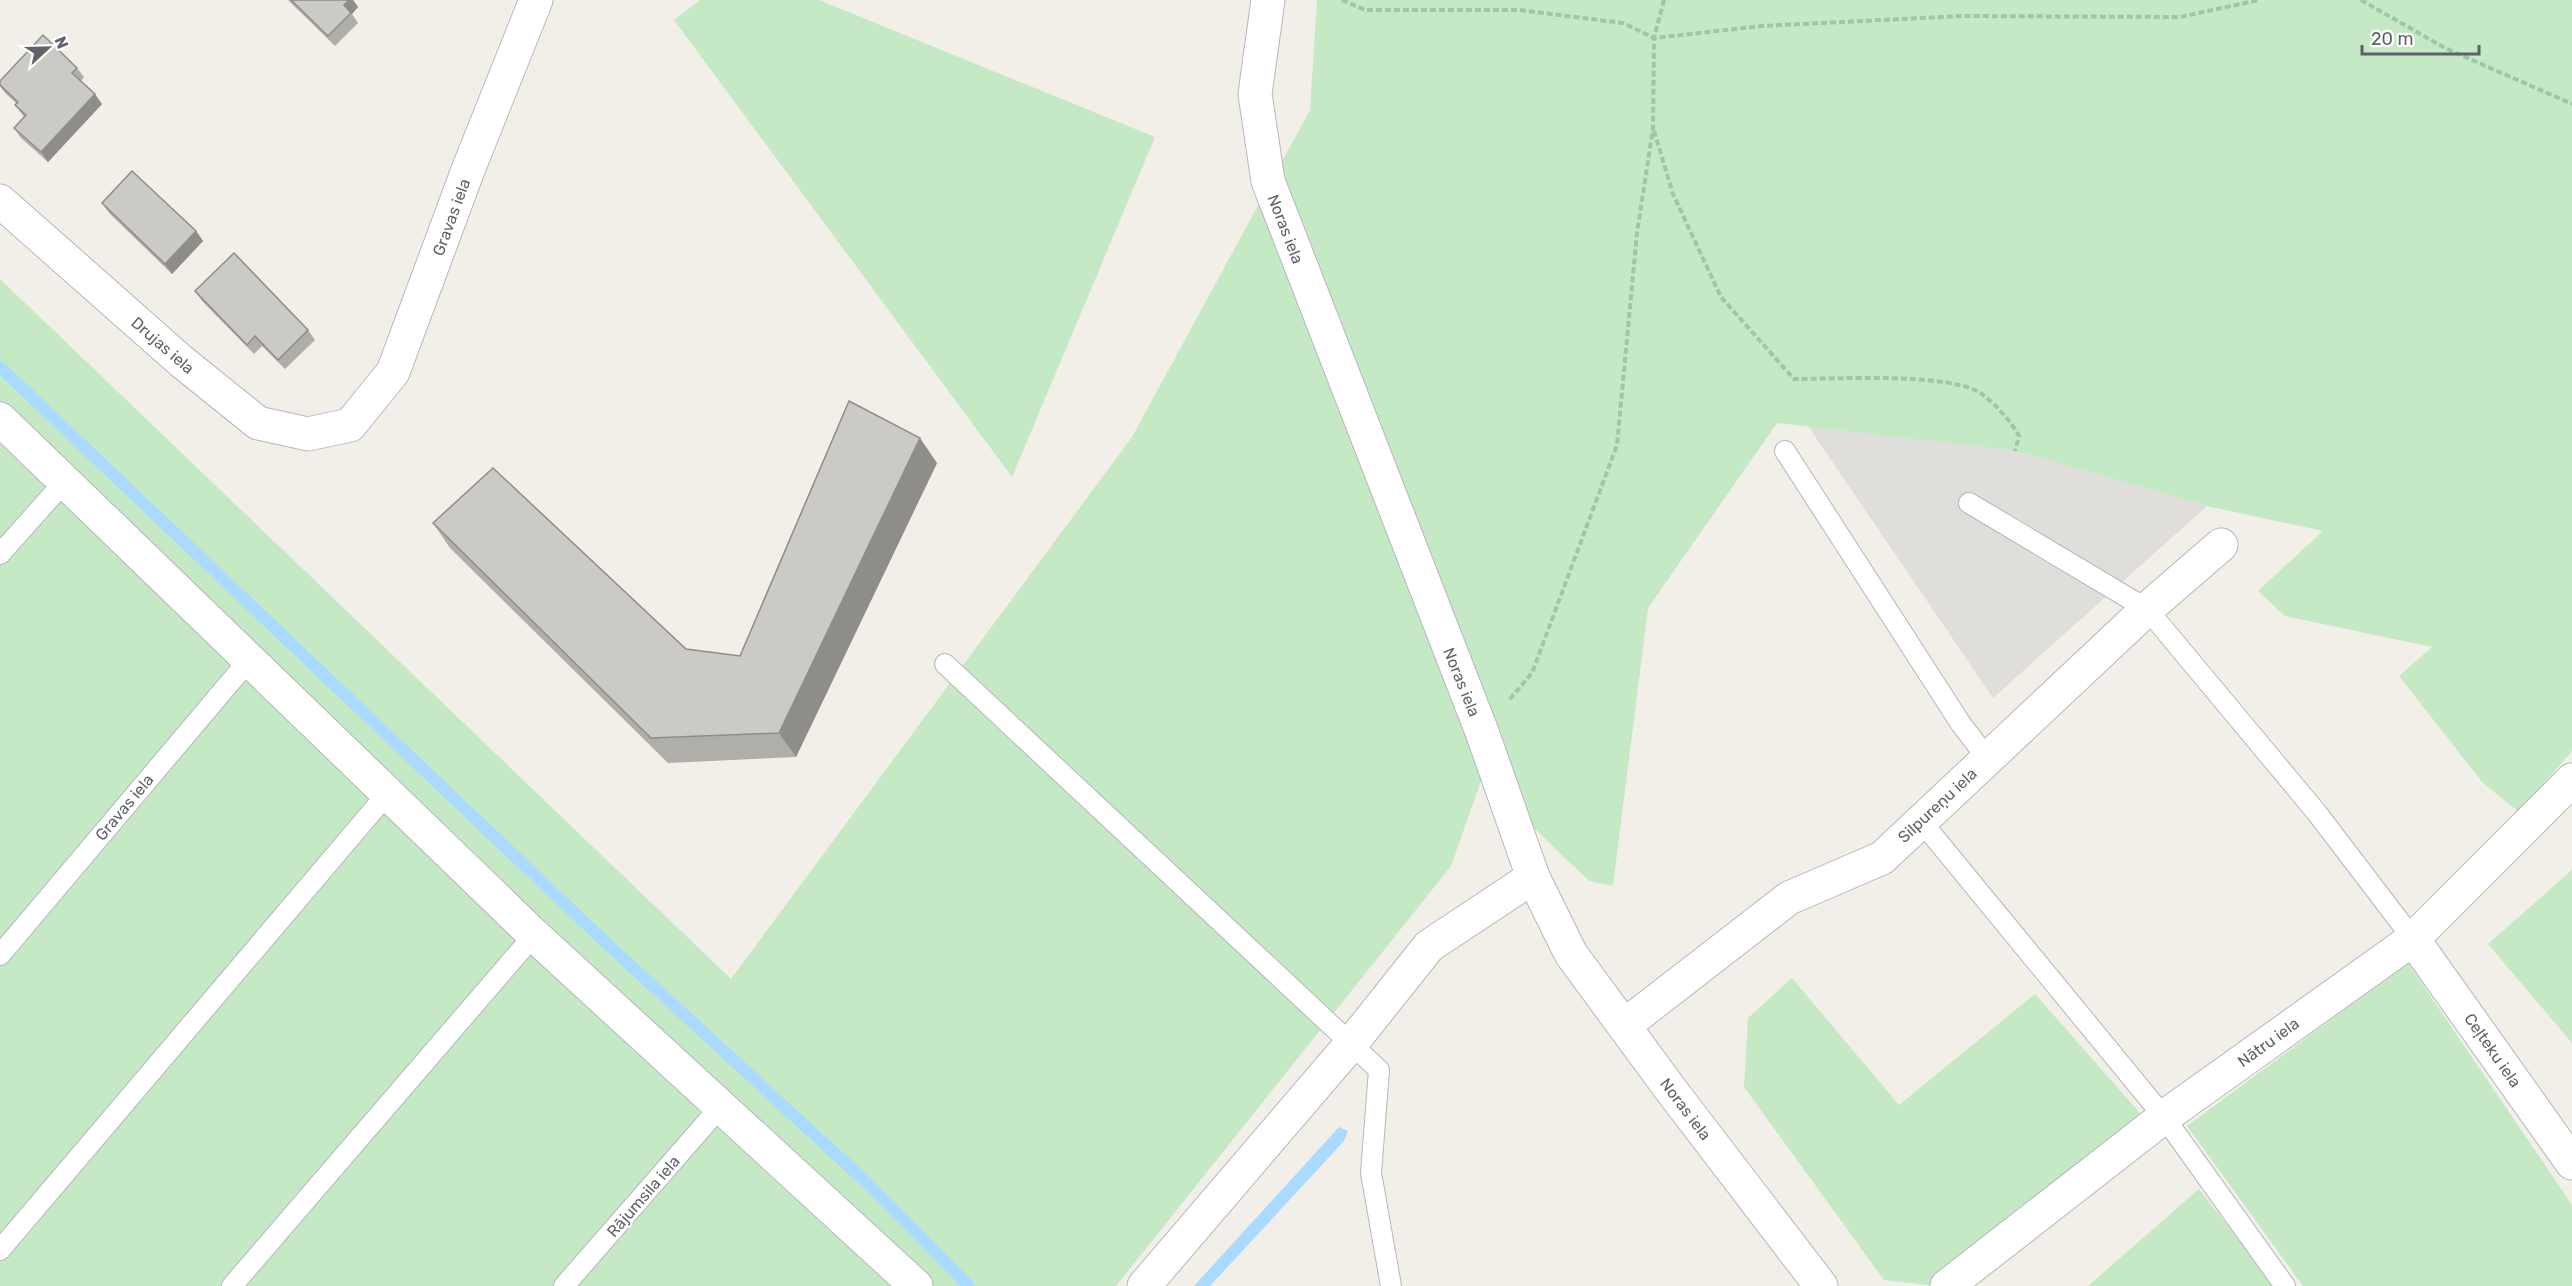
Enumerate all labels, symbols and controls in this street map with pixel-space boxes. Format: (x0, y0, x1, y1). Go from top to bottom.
north arrow (18, 18, 78, 78)
scale bar (2362, 18, 2479, 56)
text: 20 m (2371, 28, 2413, 50)
text: N (50, 34, 72, 51)
street label: Gravas iela (429, 176, 474, 258)
street label: Noras iela (1264, 192, 1307, 267)
street label: Drujas iela (127, 313, 198, 378)
street label: Noras iela (1439, 645, 1484, 719)
street label: Silpureņu iela (1894, 764, 1981, 847)
street label: Gravas iela (91, 770, 158, 844)
street label: Ceļteku iela (2460, 1010, 2525, 1091)
street label: Nātru iela (2234, 1014, 2303, 1071)
street label: Noras iela (1656, 1075, 1715, 1144)
street label: Rājumsila iela (603, 1152, 684, 1241)

